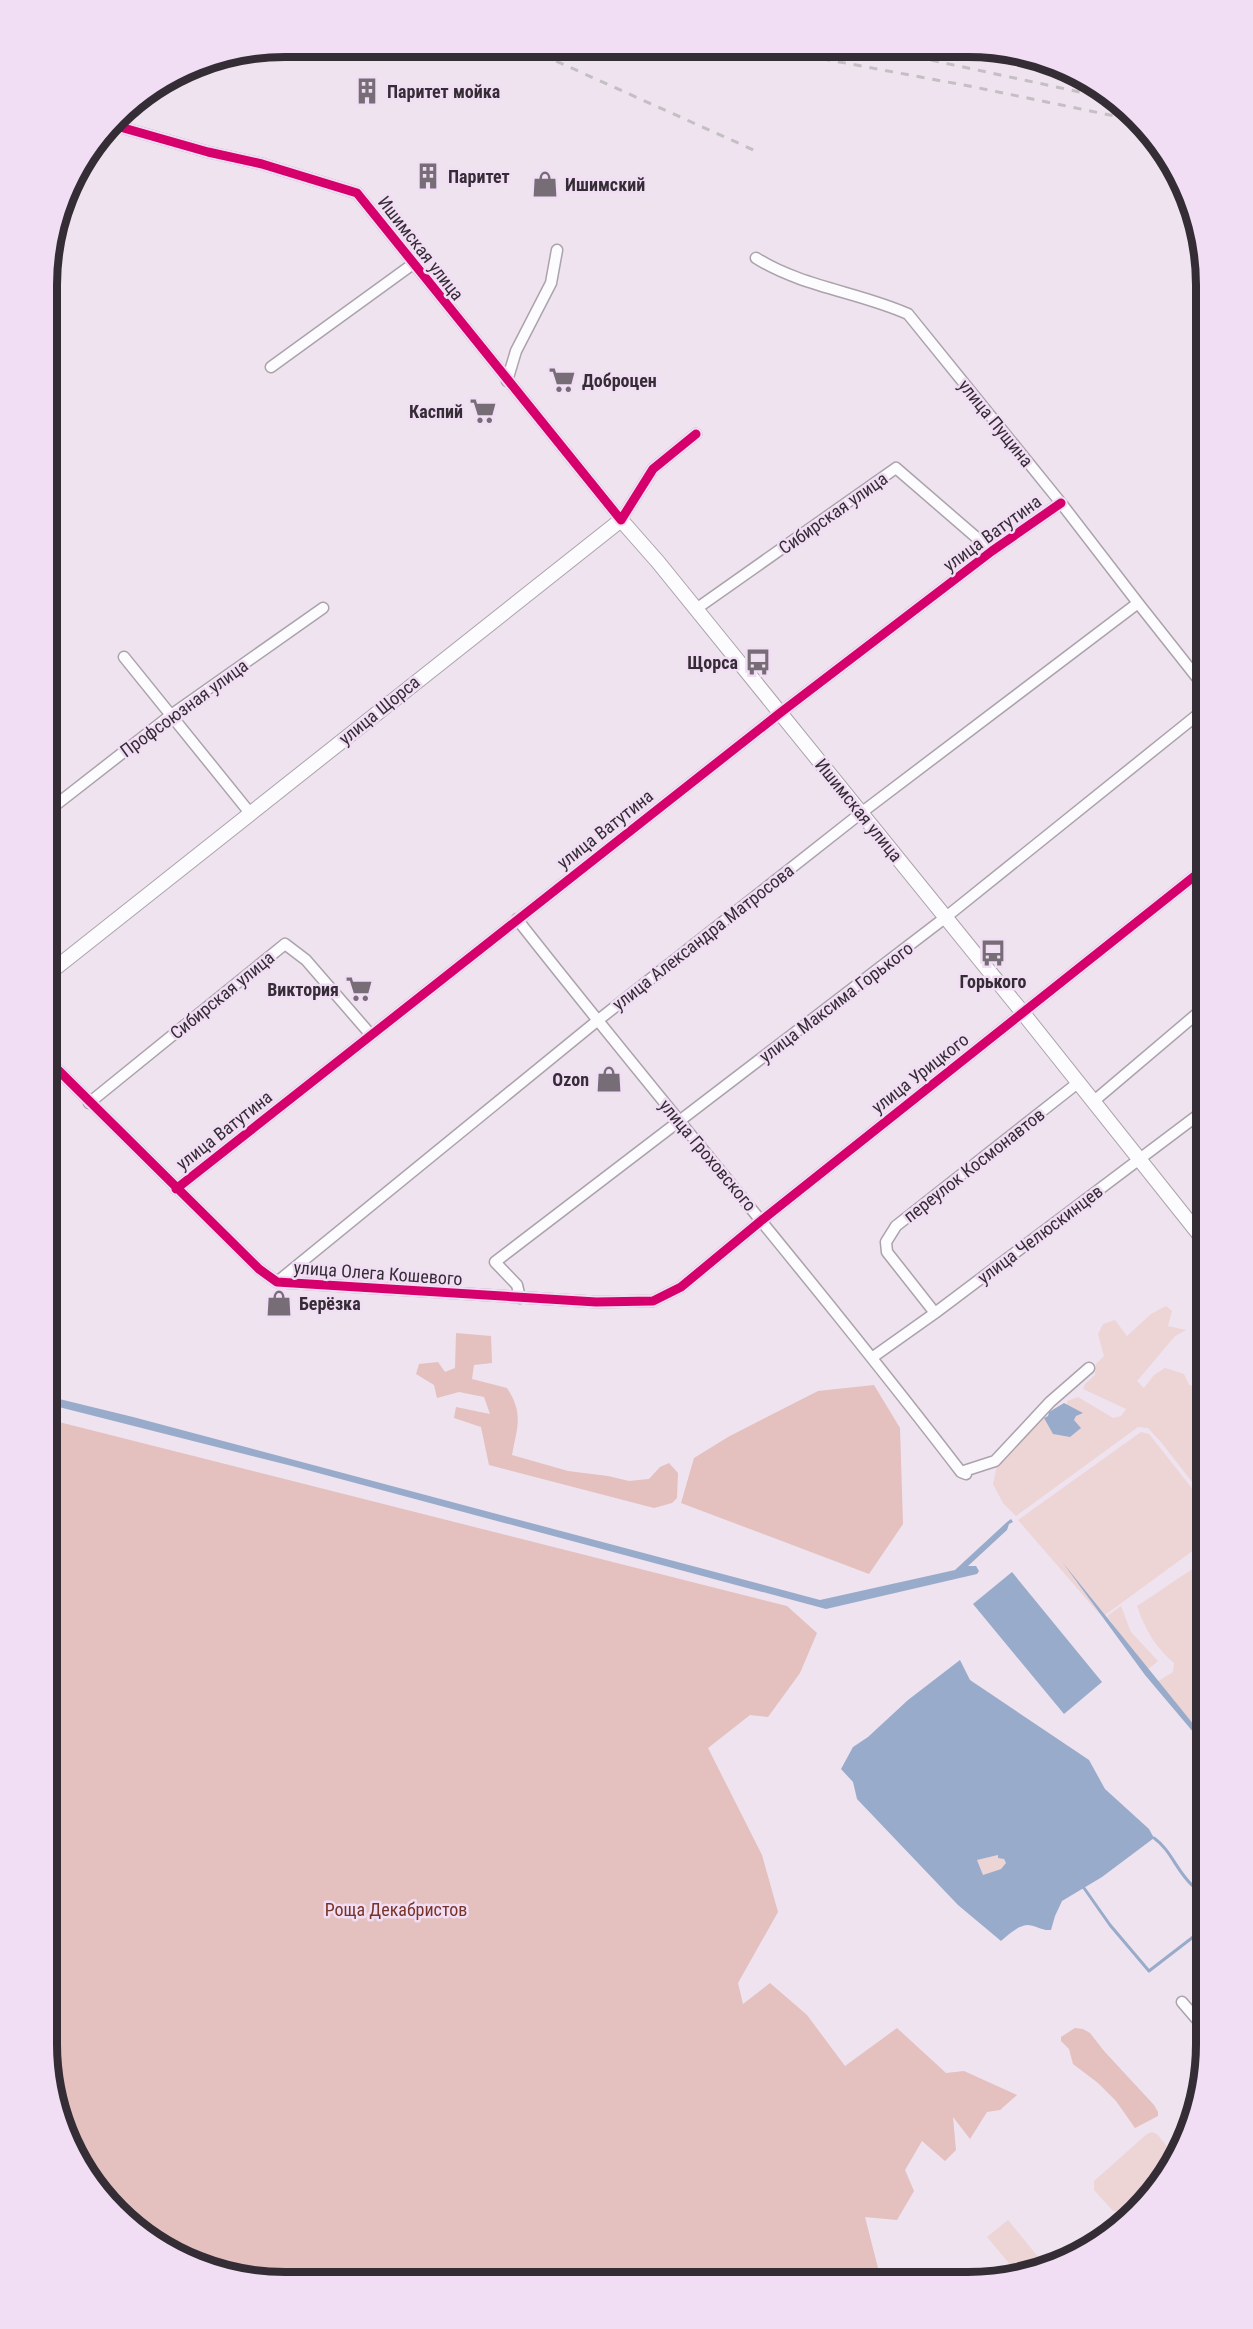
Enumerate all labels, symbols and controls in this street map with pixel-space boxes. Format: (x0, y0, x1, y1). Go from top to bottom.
building icon: Паритет мойка (352, 76, 382, 106)
place label: Паритет мойка (387, 81, 500, 102)
building icon: Паритет (413, 161, 443, 191)
place label: Паритет (448, 166, 510, 187)
shop icon: Ишимский (530, 169, 560, 199)
place label: Ишимский (565, 174, 645, 195)
street label: Ишимская улица (374, 192, 468, 304)
supermarket icon: Доброцен (547, 365, 577, 395)
place label: Доброцен (582, 370, 657, 391)
street label: улица Пущина (954, 375, 1038, 471)
supermarket icon: Каспий (468, 396, 498, 426)
place label: Каспий (409, 401, 463, 422)
street label: Сибирская улица (775, 468, 891, 558)
street label: улица Ватутина (939, 490, 1045, 576)
bus stop icon: Щорса (743, 647, 773, 677)
place label: Щорса (687, 652, 738, 673)
street label: Профсоюзная улица (116, 655, 252, 761)
street label: улица Щорса (334, 671, 424, 749)
street label: Ишимская улица (811, 754, 907, 866)
street label: улица Ватутина (553, 785, 657, 873)
street label: улица Александра Матросова (608, 860, 798, 1014)
street label: улица Максима Горького (755, 937, 917, 1067)
bus stop icon: Горького (978, 938, 1008, 968)
street label: Сибирская улица (166, 947, 278, 1043)
place label: Горького (959, 971, 1027, 992)
supermarket icon: Виктория (344, 974, 374, 1004)
place label: Виктория (267, 979, 339, 1000)
street label: улица Урицкого (867, 1029, 973, 1117)
shop icon: Ozon (594, 1064, 624, 1094)
place label: Ozon (552, 1069, 589, 1090)
street label: улица Ватутина (172, 1086, 276, 1174)
street label: улица Гроховского (655, 1095, 761, 1215)
street label: переулок Космонавтов (899, 1103, 1049, 1227)
street label: улица Челюскинцев (973, 1180, 1107, 1288)
street label: улица Олега Кошевого (293, 1257, 463, 1289)
shop icon: Берёзка (264, 1288, 294, 1318)
place label: Берёзка (299, 1293, 361, 1314)
park label: Роща Декабристов (325, 1899, 467, 1920)

